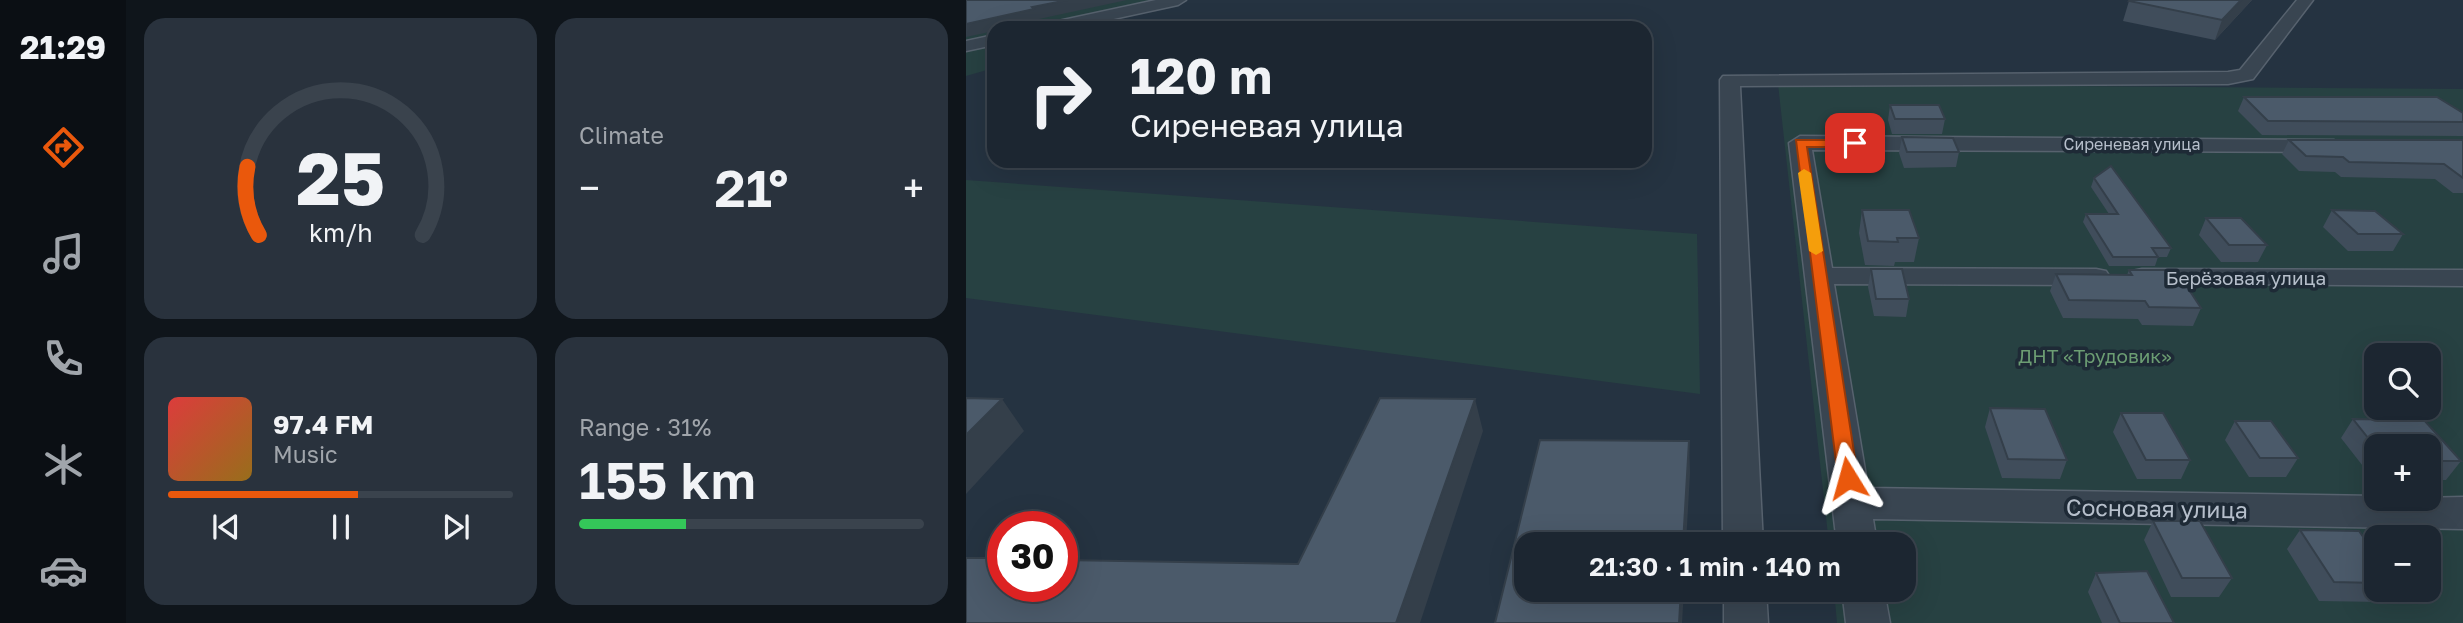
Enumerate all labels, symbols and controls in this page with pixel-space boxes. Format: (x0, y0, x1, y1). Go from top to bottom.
text: 21:29 (20, 28, 106, 66)
text: 120 m (1130, 46, 1272, 105)
icon: right (1015, 49, 1106, 140)
text: Сиреневая улица (1130, 106, 1404, 144)
pin (1825, 113, 1885, 173)
text: Climate (579, 121, 664, 149)
icon: directions (39, 123, 88, 172)
icon: arrive (1836, 124, 1874, 162)
text: 25 (296, 134, 385, 221)
street label: Сиреневая улица (2064, 134, 2200, 154)
text: 21° (715, 156, 788, 218)
text: − (579, 165, 600, 210)
text: + (903, 165, 924, 210)
text: km/h (309, 216, 372, 247)
icon: music (39, 229, 88, 278)
street label: Берёзовая улица (2166, 266, 2326, 289)
icon: phone (39, 334, 88, 383)
map controls (2364, 343, 2441, 602)
button: search (2364, 343, 2441, 420)
park label: ДНТ «Трудовик» (2018, 344, 2172, 367)
text: 97.4 FM (273, 409, 373, 440)
text: Range · 31% (579, 413, 711, 441)
button: + (2364, 434, 2441, 511)
icon: climate (39, 440, 88, 489)
text: Music (273, 440, 338, 468)
position arrow (1811, 441, 1885, 515)
text: 155 km (579, 448, 756, 510)
street label: Сосновая улица (2066, 492, 2248, 524)
icon: previous (207, 508, 245, 546)
icon: pause (322, 508, 360, 546)
icon: next (437, 508, 475, 546)
speed limit sign: 30 (987, 511, 1078, 602)
button: − (2364, 525, 2441, 602)
icon: car (39, 546, 88, 595)
text: 21:30 · 1 min · 140 m (1589, 551, 1841, 582)

